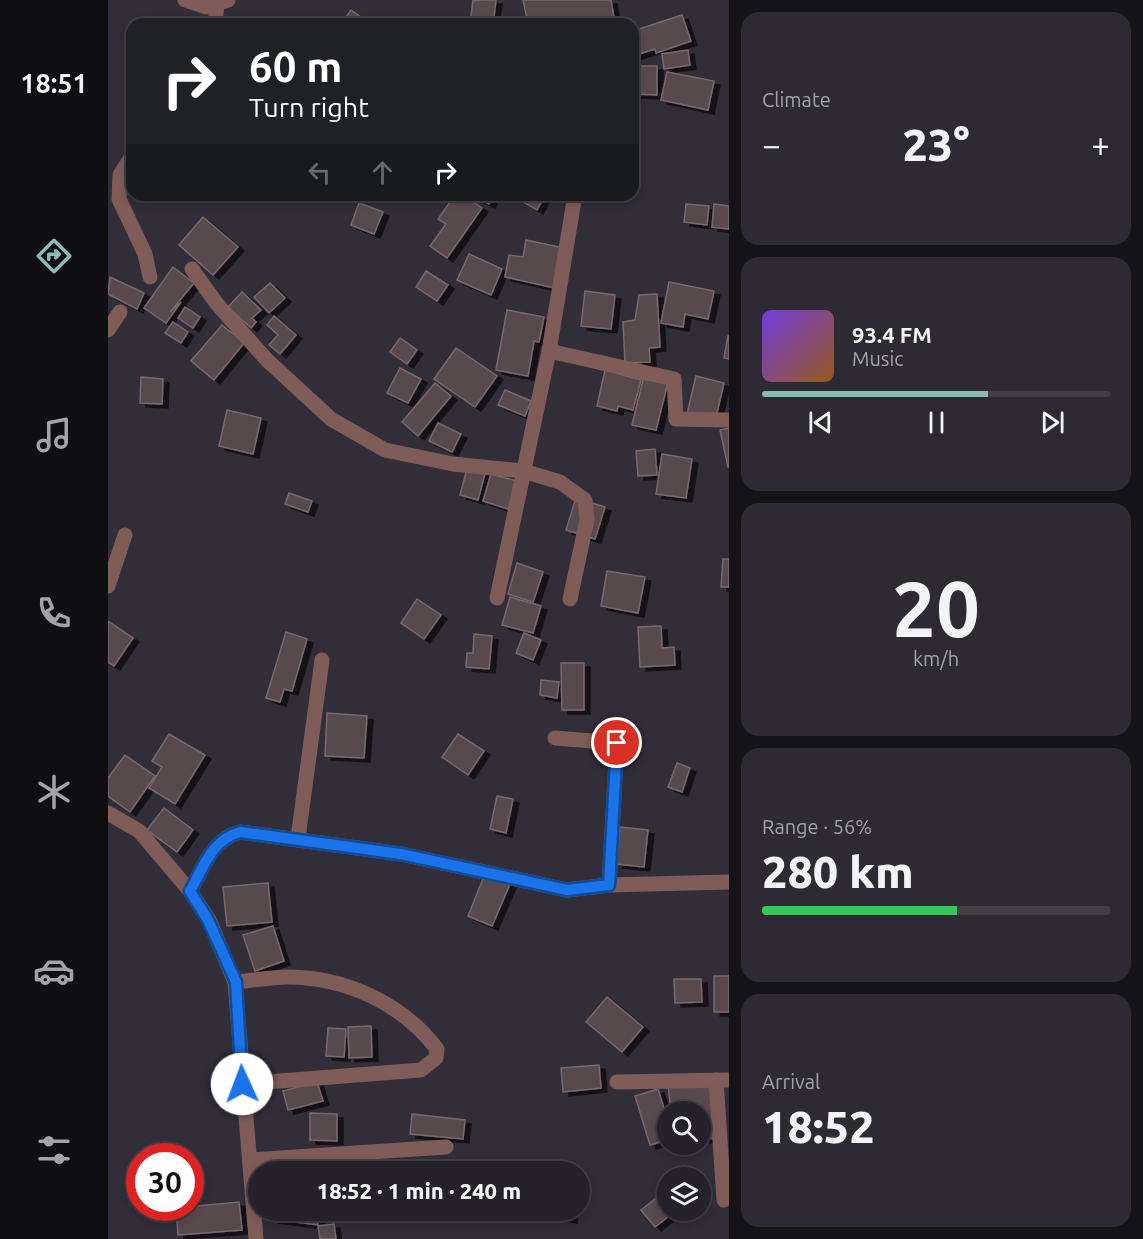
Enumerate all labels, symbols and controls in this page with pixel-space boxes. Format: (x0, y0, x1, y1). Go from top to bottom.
icon: right (150, 42, 228, 120)
text: 60 m (249, 43, 343, 90)
text: 18:51 (20, 68, 88, 98)
text: Climate (762, 88, 831, 111)
text: Turn right (249, 92, 369, 122)
text: 23° (902, 119, 970, 170)
text: − (762, 126, 781, 163)
text: + (1091, 126, 1110, 163)
icon: left (303, 156, 336, 189)
icon: ahead (366, 156, 399, 189)
icon: right (429, 156, 462, 189)
icon: directions (33, 235, 75, 277)
text: 93.4 FM (852, 322, 932, 347)
text: Music (852, 347, 904, 370)
icon: previous (804, 406, 837, 439)
icon: pause (920, 406, 953, 439)
icon: next (1036, 406, 1069, 439)
icon: music (33, 414, 75, 456)
text: 20 (892, 564, 980, 652)
icon: phone (33, 592, 75, 634)
text: km/h (913, 647, 959, 670)
pin (591, 717, 642, 768)
icon: arrive (600, 726, 633, 759)
icon: climate (33, 771, 75, 813)
text: Range · 56% (762, 815, 872, 838)
text: 280 km (762, 846, 914, 897)
icon: car (33, 950, 75, 992)
position arrow (210, 1052, 274, 1116)
text: Arrival (762, 1070, 820, 1093)
map controls (657, 1101, 711, 1221)
button: search (657, 1101, 711, 1155)
text: 18:52 (762, 1101, 875, 1152)
icon: filters (33, 1129, 75, 1171)
speed limit sign: 30 (126, 1143, 204, 1221)
button: layers (657, 1167, 711, 1221)
text: 18:52 · 1 min · 240 m (317, 1178, 521, 1203)

